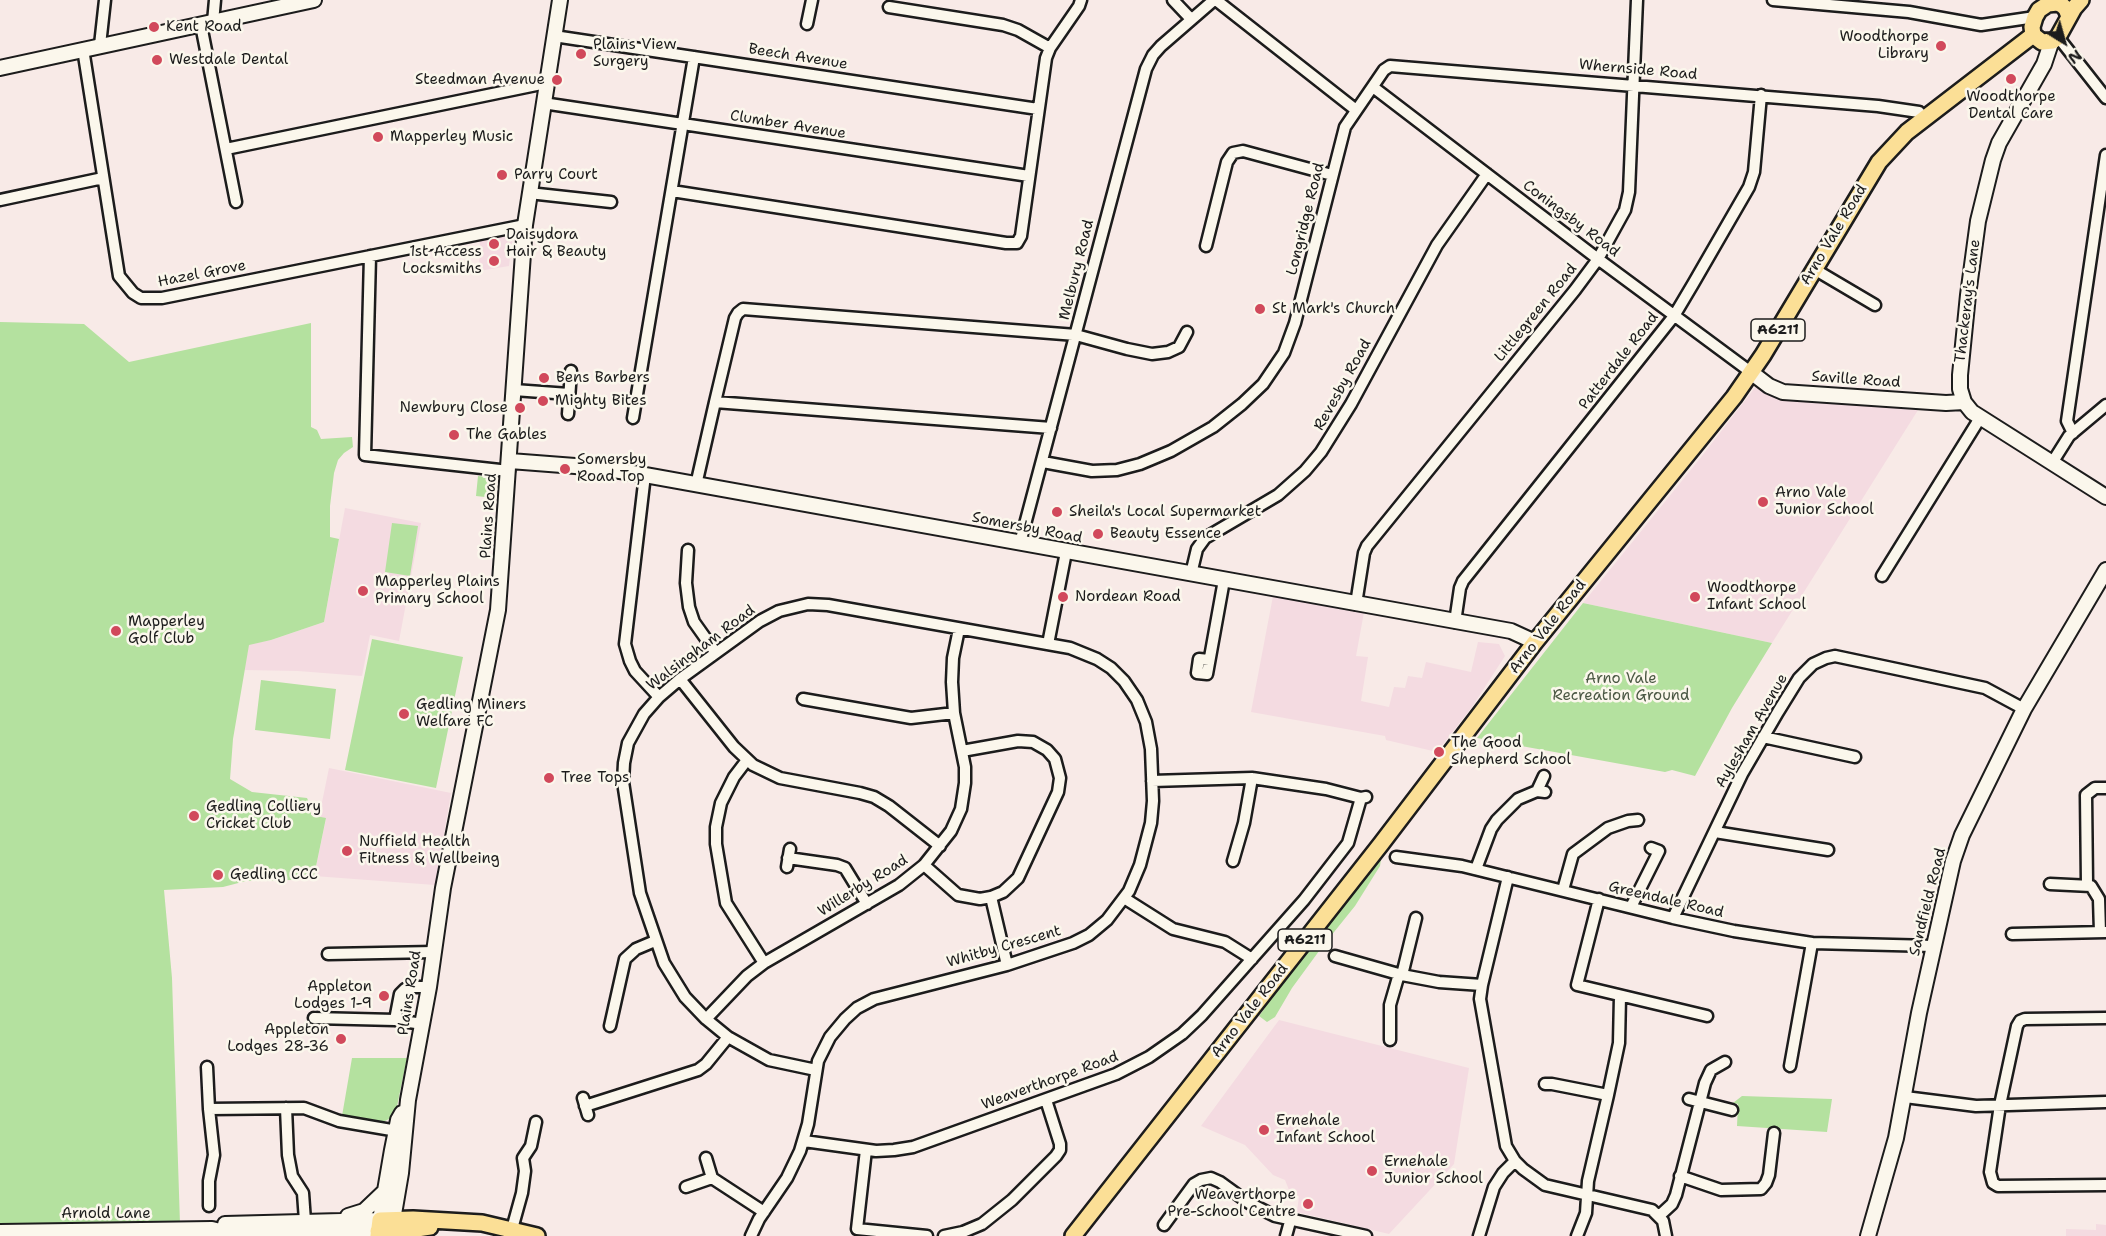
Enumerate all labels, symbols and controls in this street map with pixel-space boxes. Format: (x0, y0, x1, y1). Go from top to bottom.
north arrow (2034, 12, 2094, 72)
place label: Kent Road (166, 18, 242, 36)
marker: Kent Road (147, 20, 161, 34)
place label: Woodthorpe Library (1840, 28, 1929, 63)
place label: Plains View Surgery (593, 36, 677, 71)
marker: Woodthorpe Library (1934, 39, 1948, 53)
street label: Beech Avenue (747, 40, 849, 74)
text: N (2064, 45, 2087, 69)
marker: Plains View Surgery (574, 47, 588, 61)
place label: Westdale Dental (169, 51, 288, 69)
marker: Westdale Dental (150, 53, 164, 67)
street label: Whernside Road (1578, 56, 1698, 84)
place label: Steedman Avenue (415, 71, 545, 89)
marker: Woodthorpe Dental Care (2004, 72, 2018, 86)
marker: Steedman Avenue (550, 73, 564, 87)
place label: Woodthorpe Dental Care (1966, 88, 2056, 123)
street label: Clumber Avenue (729, 107, 847, 143)
place label: Mapperley Music (390, 128, 513, 146)
marker: Mapperley Music (371, 130, 385, 144)
street label: Longridge Road (1283, 161, 1329, 277)
place label: Parry Court (514, 166, 598, 184)
marker: Parry Court (495, 168, 509, 182)
street label: Coningsby Road (1519, 177, 1623, 261)
street label: Arno Vale Road (1797, 181, 1871, 289)
street label: Melbury Road (1056, 218, 1098, 322)
place label: Daisydora Hair & Beauty (506, 226, 606, 261)
marker: Daisydora Hair & Beauty (487, 237, 501, 251)
street label: Thackeray's Lane (1951, 238, 1985, 364)
place label: 1st Access Locksmiths (402, 243, 482, 278)
marker: 1st Access Locksmiths (487, 254, 501, 268)
street label: Hazel Grove (156, 257, 248, 291)
street label: Littlegreen Road (1491, 260, 1581, 366)
place label: St Mark's Church (1272, 300, 1395, 318)
marker: St Mark's Church (1253, 302, 1267, 316)
street label: Patterdale Road (1575, 309, 1663, 413)
road number: A6211 (1751, 319, 1805, 341)
street label: Revesby Road (1310, 336, 1376, 434)
street label: Saville Road (1811, 368, 1901, 392)
place label: Bens Barbers (556, 369, 650, 387)
marker: Bens Barbers (537, 371, 551, 385)
place label: Mighty Bites (555, 392, 647, 410)
marker: Mighty Bites (536, 394, 550, 408)
place label: Newbury Close (400, 399, 508, 417)
marker: Newbury Close (513, 401, 527, 415)
place label: The Gables (466, 426, 547, 444)
marker: The Gables (447, 428, 461, 442)
place label: Somersby Road Top (577, 451, 646, 486)
marker: Somersby Road Top (558, 462, 572, 476)
street label: Plains Road (477, 473, 501, 559)
place label: Arno Vale Junior School (1775, 484, 1874, 519)
marker: Arno Vale Junior School (1756, 495, 1770, 509)
place label: Sheila's Local Supermarket (1069, 503, 1261, 521)
marker: Sheila's Local Supermarket (1050, 505, 1064, 519)
street label: Somersby Road (970, 508, 1084, 548)
place label: Beauty Essence (1110, 525, 1221, 543)
marker: Beauty Essence (1091, 527, 1105, 541)
place label: Mapperley Plains Primary School (375, 573, 500, 608)
street label: Arno Vale Road (1506, 576, 1590, 678)
place label: Woodthorpe Infant School (1707, 579, 1806, 614)
marker: Mapperley Plains Primary School (356, 584, 370, 598)
place label: Nordean Road (1075, 588, 1181, 606)
marker: Nordean Road (1056, 590, 1070, 604)
marker: Woodthorpe Infant School (1688, 590, 1702, 604)
street label: Walsingham Road (643, 601, 759, 695)
place label: Mapperley Golf Club (128, 613, 205, 648)
marker: Mapperley Golf Club (109, 624, 123, 638)
park label: Arno Vale Recreation Ground (1553, 670, 1689, 705)
street label: Aylesham Avenue (1712, 671, 1792, 791)
place label: Gedling Miners Welfare FC (416, 696, 527, 731)
marker: Gedling Miners Welfare FC (397, 707, 411, 721)
place label: The Good Shepherd School (1451, 734, 1571, 769)
marker: The Good Shepherd School (1432, 745, 1446, 759)
place label: Tree Tops (561, 769, 629, 787)
marker: Tree Tops (542, 771, 556, 785)
place label: Gedling Colliery Cricket Club (206, 798, 321, 833)
marker: Gedling Colliery Cricket Club (187, 809, 201, 823)
place label: Nuffield Health Fitness & Wellbeing (359, 833, 500, 868)
marker: Nuffield Health Fitness & Wellbeing (340, 844, 354, 858)
street label: Sandfield Road (1906, 846, 1950, 958)
street label: Willerby Road (815, 851, 911, 921)
place label: Gedling CCC (230, 866, 318, 884)
marker: Gedling CCC (211, 868, 225, 882)
street label: Greendale Road (1607, 878, 1725, 922)
street label: Whitby Crescent (945, 922, 1063, 972)
road number: A6211 (1278, 929, 1332, 951)
street label: Plains Road (394, 949, 426, 1037)
street label: Arno Vale Road (1208, 960, 1292, 1062)
place label: Appleton Lodges 1-9 (294, 978, 372, 1013)
marker: Appleton Lodges 1-9 (377, 989, 391, 1003)
place label: Appleton Lodges 28-36 (227, 1021, 329, 1056)
marker: Appleton Lodges 28-36 (334, 1032, 348, 1046)
street label: Weaverthorpe Road (979, 1048, 1121, 1114)
place label: Ernehale Infant School (1276, 1112, 1375, 1147)
marker: Ernehale Infant School (1257, 1123, 1271, 1137)
place label: Ernehale Junior School (1384, 1153, 1483, 1188)
marker: Ernehale Junior School (1365, 1164, 1379, 1178)
place label: Weaverthorpe Pre-School Centre (1168, 1186, 1296, 1221)
marker: Weaverthorpe Pre-School Centre (1301, 1197, 1315, 1211)
street label: Arnold Lane (61, 1205, 151, 1223)

